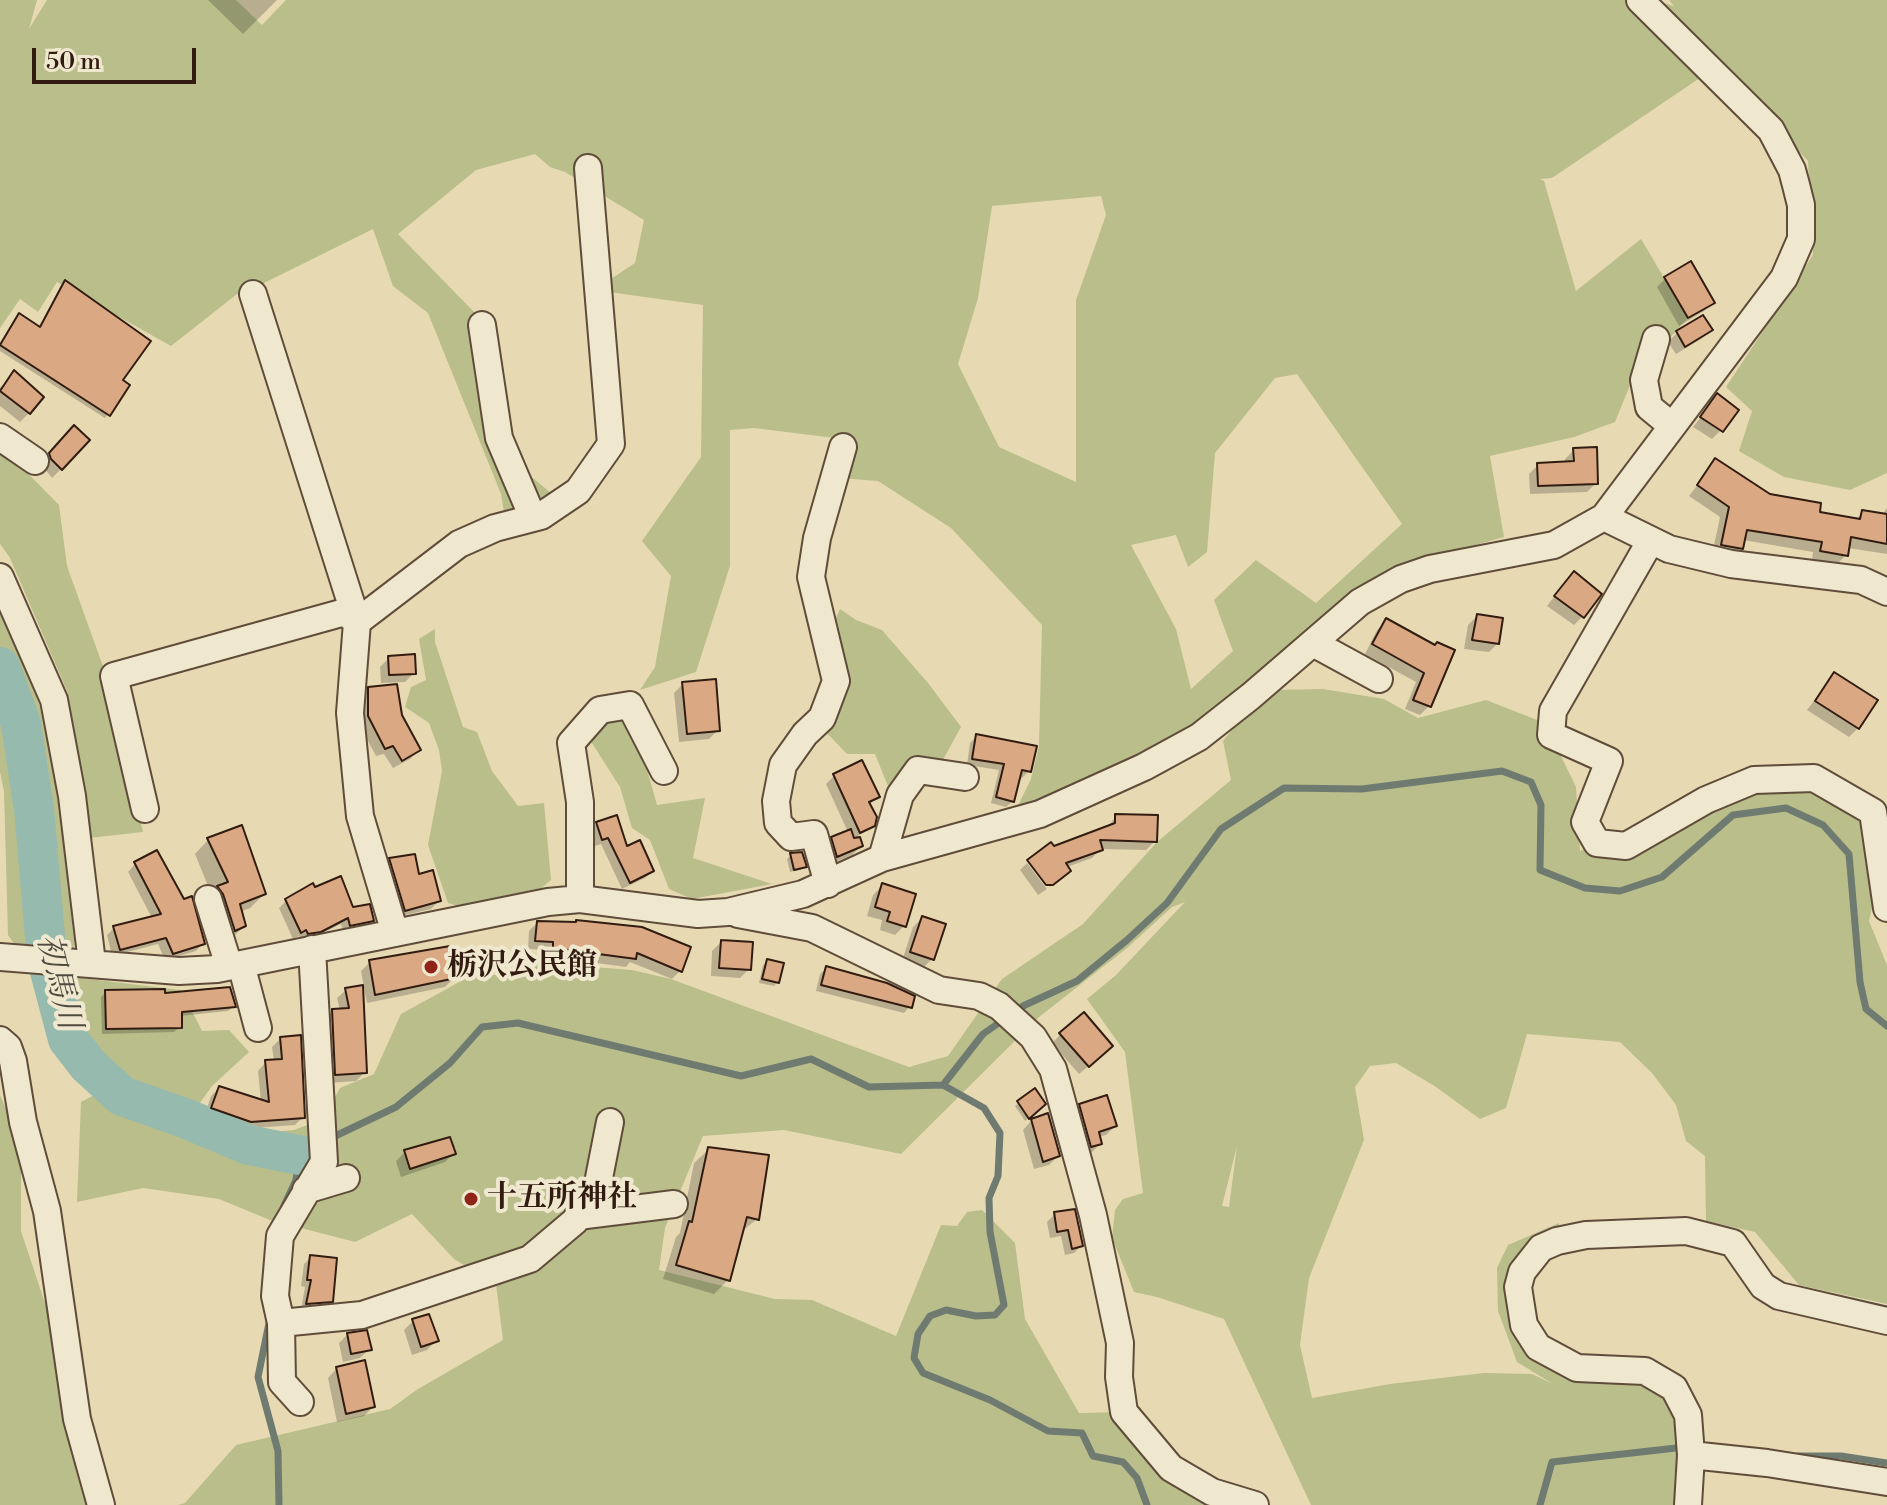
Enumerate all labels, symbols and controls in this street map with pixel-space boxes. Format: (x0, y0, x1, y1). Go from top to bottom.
scale bar (36, 32, 200, 82)
text: 50 m (46, 47, 101, 77)
water label: 初馬川 (27, 931, 87, 1033)
place label: 栃沢公民館 (447, 949, 597, 985)
marker: 栃沢公民館 (422, 958, 440, 976)
place label: 十五所神社 (487, 1181, 637, 1217)
marker: 十五所神社 (462, 1190, 480, 1208)

